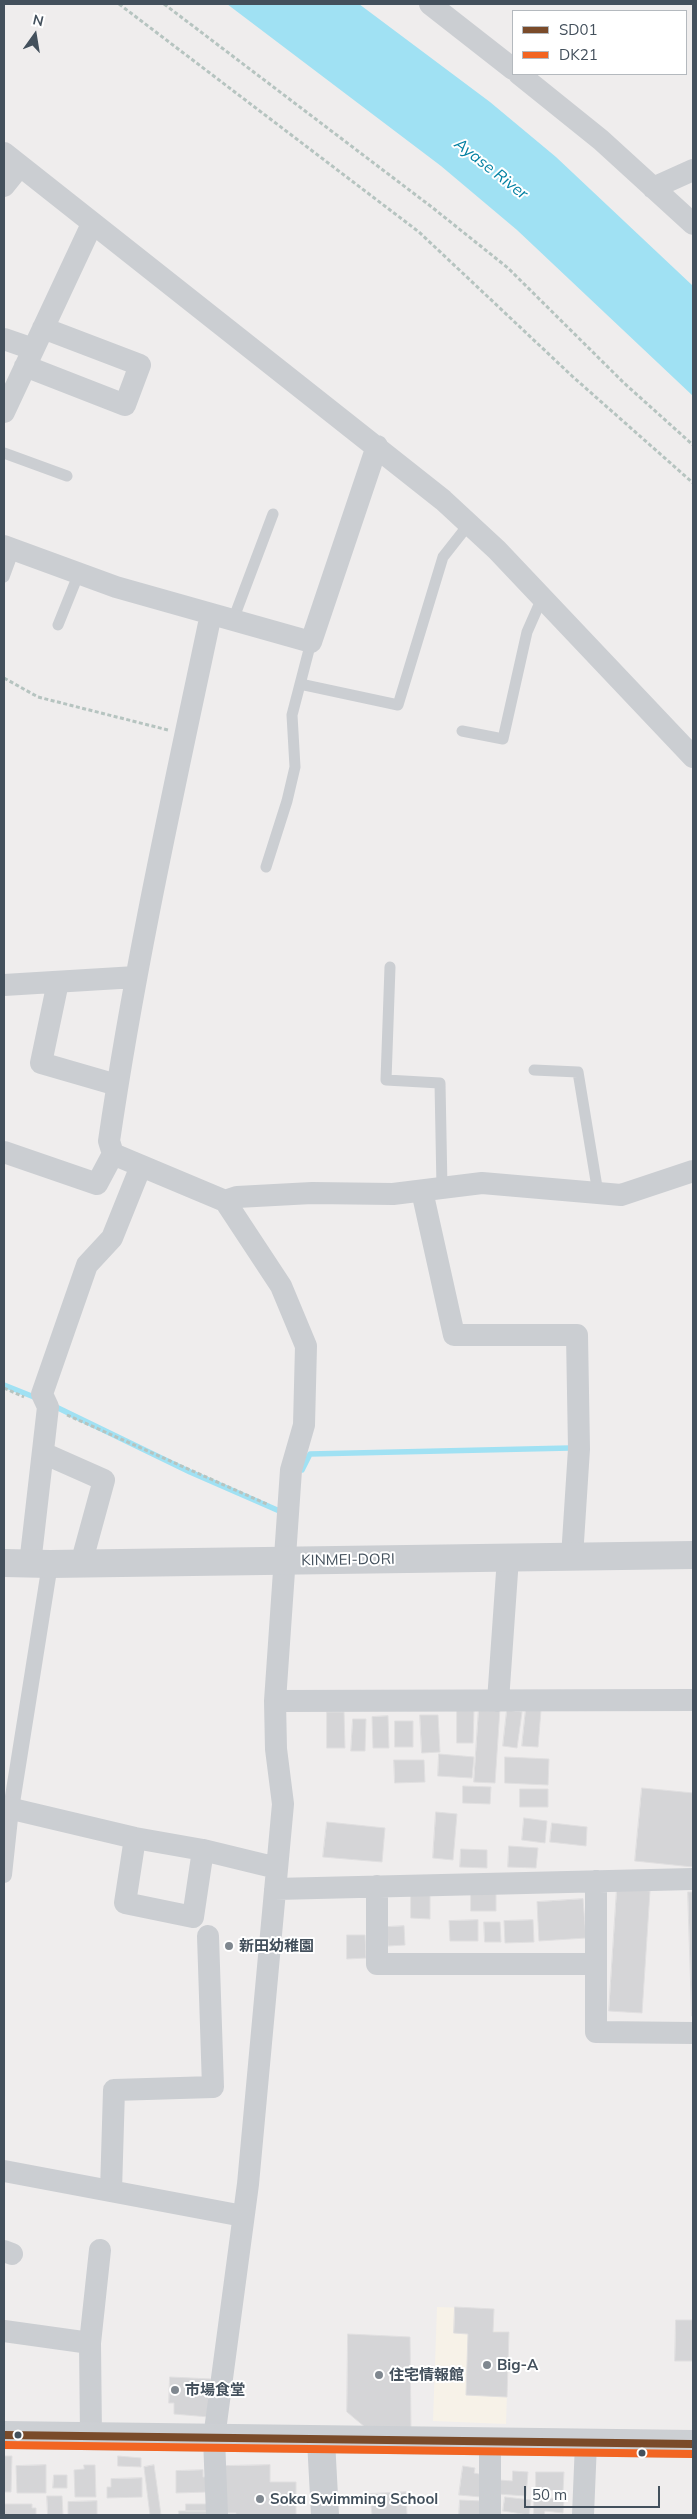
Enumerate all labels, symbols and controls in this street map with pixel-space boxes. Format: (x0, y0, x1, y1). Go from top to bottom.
north arrow (10, 10, 60, 60)
text: N (31, 10, 46, 30)
legend (512, 10, 687, 75)
text: SD01 (559, 20, 598, 39)
text: DK21 (559, 45, 598, 64)
water label: Ayase River (450, 134, 532, 204)
street label: KINMEI-DORI (301, 1550, 395, 1570)
place label: 新田幼稚園 (239, 1937, 314, 1955)
marker: 新田幼稚園 (223, 1940, 235, 1952)
place label: Big-A (497, 2356, 538, 2374)
marker: Big-A (481, 2359, 493, 2371)
place label: 住宅情報館 (389, 2366, 464, 2384)
marker: 住宅情報館 (373, 2369, 385, 2381)
place label: 市場食堂 (185, 2381, 245, 2399)
marker: 市場食堂 (169, 2384, 181, 2396)
unlabelled marker (13, 2430, 23, 2440)
unlabelled marker (637, 2448, 647, 2458)
scale bar (527, 2476, 663, 2508)
text: 50 m (532, 2485, 567, 2504)
place label: Soka Swimming School (270, 2490, 438, 2508)
marker: Soka Swimming School (254, 2493, 266, 2505)

